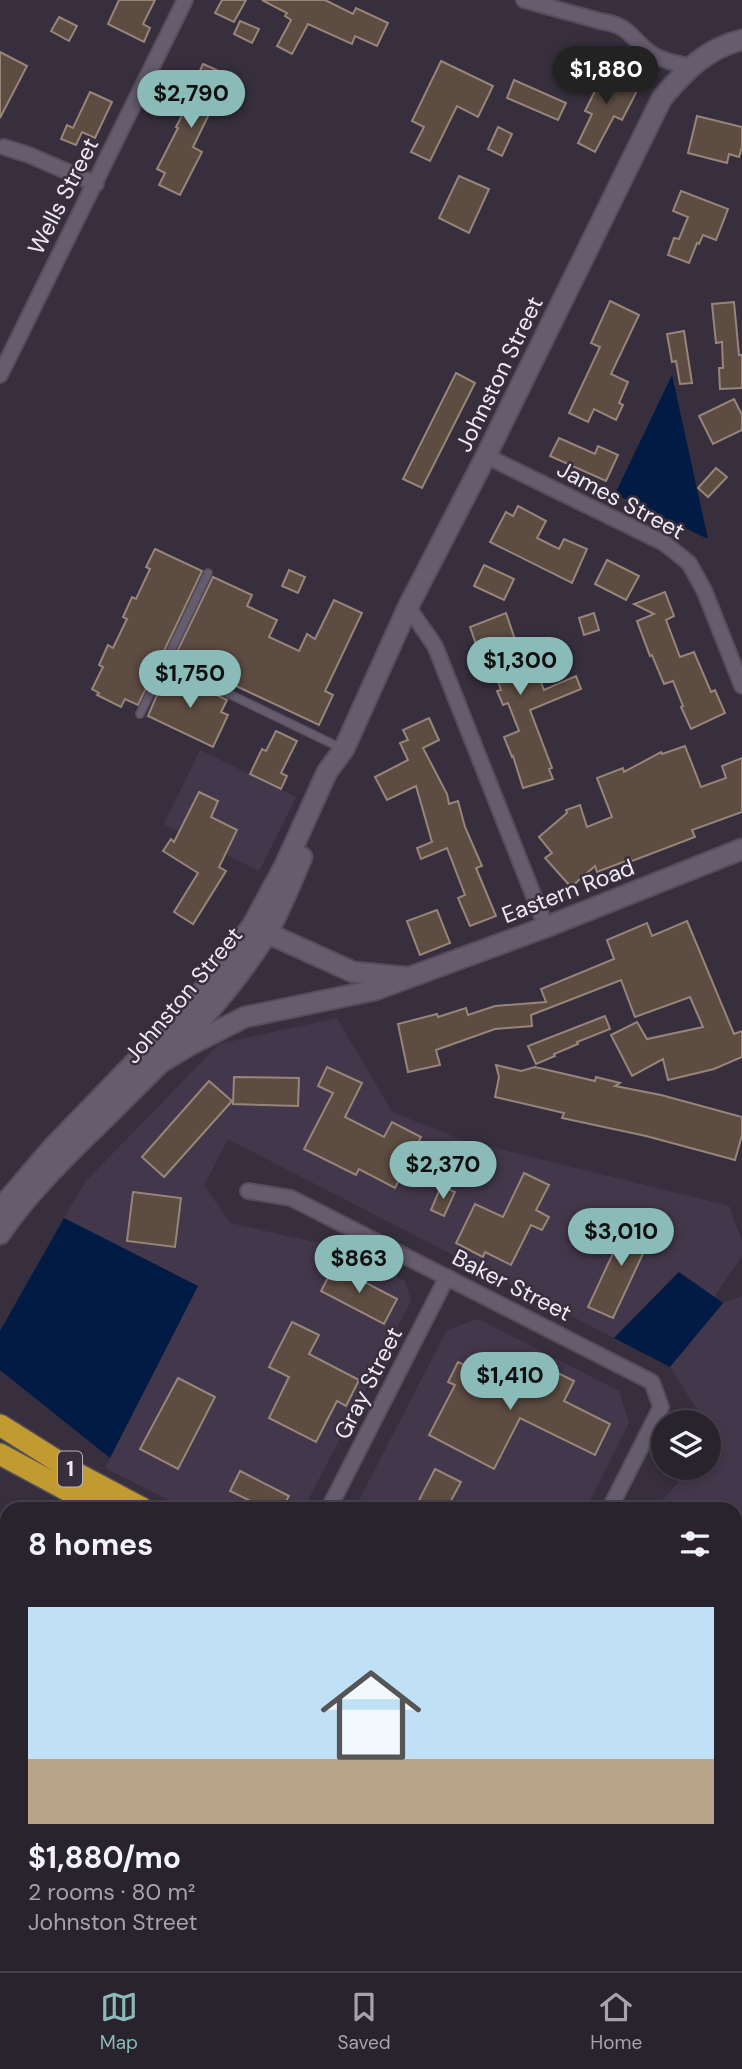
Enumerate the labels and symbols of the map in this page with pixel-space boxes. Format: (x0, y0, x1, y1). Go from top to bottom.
pin: $1,880 (549, 46, 663, 106)
pin: $2,790 (134, 71, 248, 130)
street label: Wells Street (21, 132, 105, 260)
street label: Johnston Street (448, 291, 550, 457)
street label: James Street (552, 454, 690, 546)
pin: $1,300 (463, 638, 577, 697)
pin: $1,750 (133, 650, 247, 710)
street label: Eastern Road (497, 852, 639, 930)
street label: Johnston Street (117, 920, 249, 1070)
pin: $2,370 (386, 1142, 500, 1201)
pin: $3,010 (564, 1208, 678, 1268)
pin: $863 (318, 1236, 400, 1295)
street label: Baker Street (447, 1242, 577, 1328)
street label: Gray Street (327, 1322, 409, 1444)
pin: $1,410 (453, 1352, 567, 1412)
road number: 1 (58, 1452, 82, 1486)

